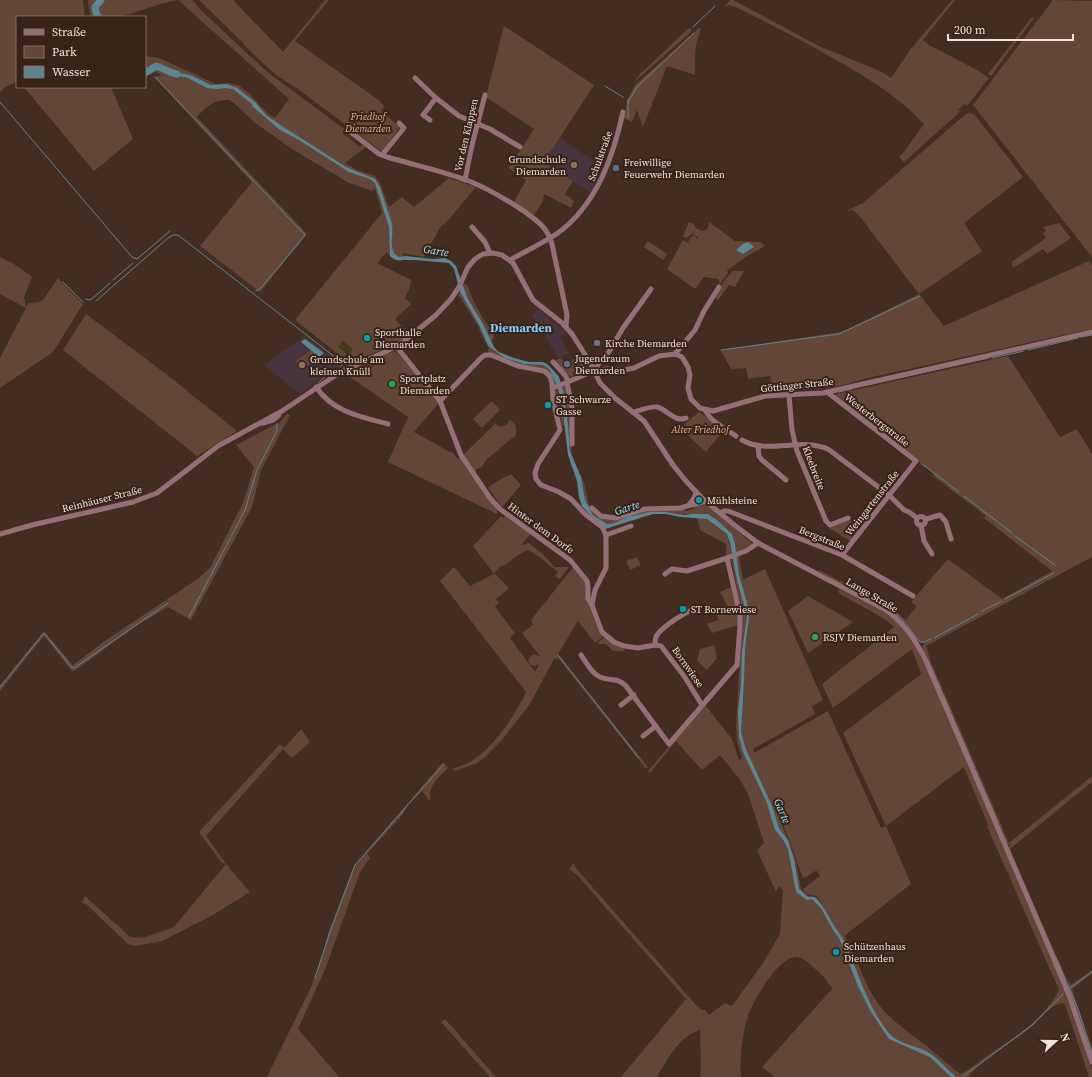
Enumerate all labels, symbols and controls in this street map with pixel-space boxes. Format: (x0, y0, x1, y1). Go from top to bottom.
legend (16, 16, 146, 88)
scale bar (948, 16, 1073, 42)
text: 200 m (954, 22, 986, 38)
text: Straße (52, 24, 86, 40)
text: Park (52, 44, 77, 60)
text: Wasser (52, 64, 90, 80)
street label: Vor den Klappen (451, 97, 481, 173)
park label: Friedhof Diemarden (344, 110, 391, 135)
street label: Schulstraße (585, 129, 615, 183)
place label: Grundschule Diemarden (508, 153, 566, 178)
place label: Freiwillige Feuerwehr Diemarden (624, 156, 725, 181)
marker: Grundschule Diemarden (569, 160, 579, 170)
marker: Freiwillige Feuerwehr Diemarden (611, 163, 621, 173)
water label: Garte (422, 242, 450, 260)
district label: Diemarden (490, 320, 553, 336)
place label: Sporthalle Diemarden (375, 326, 425, 351)
marker: Sporthalle Diemarden (362, 333, 372, 343)
place label: Kirche Diemarden (605, 337, 687, 350)
marker: Kirche Diemarden (592, 338, 602, 348)
place label: Jugendraum Diemarden (574, 352, 630, 377)
place label: Grundschule am kleinen Knüll (310, 353, 384, 378)
marker: Jugendraum Diemarden (562, 359, 572, 369)
marker: Grundschule am kleinen Knüll (297, 360, 307, 370)
place label: Sportplatz Diemarden (400, 372, 450, 397)
street label: Göttinger Straße (760, 375, 834, 395)
marker: Sportplatz Diemarden (387, 379, 397, 389)
street label: Westerbergstraße (842, 391, 912, 449)
place label: ST Schwarze Gasse (556, 393, 611, 418)
marker: ST Schwarze Gasse (543, 400, 553, 410)
park label: Alter Friedhof (670, 423, 731, 436)
street label: Kleebreite (800, 444, 828, 492)
street label: Weingartenstraße (842, 468, 902, 538)
street label: Reinhäuser Straße (61, 483, 143, 515)
place label: Mühlsteine (707, 494, 757, 507)
marker: Mühlsteine (694, 495, 704, 505)
water label: Garte (613, 497, 642, 519)
street label: Hinter dem Dorfe (505, 499, 577, 557)
street label: Bergstraße (797, 523, 847, 553)
street label: Lange Straße (844, 575, 900, 615)
place label: ST Bornewiese (691, 603, 756, 616)
marker: ST Bornewiese (678, 604, 688, 614)
place label: RSJV Diemarden (823, 631, 897, 644)
marker: RSJV Diemarden (810, 632, 820, 642)
street label: Bornwiese (669, 644, 707, 690)
water label: Garte (770, 796, 794, 826)
place label: Schützenhaus Diemarden (844, 940, 906, 965)
marker: Schützenhaus Diemarden (831, 947, 841, 957)
north arrow (1036, 1021, 1076, 1061)
text: N (1056, 1031, 1073, 1044)

